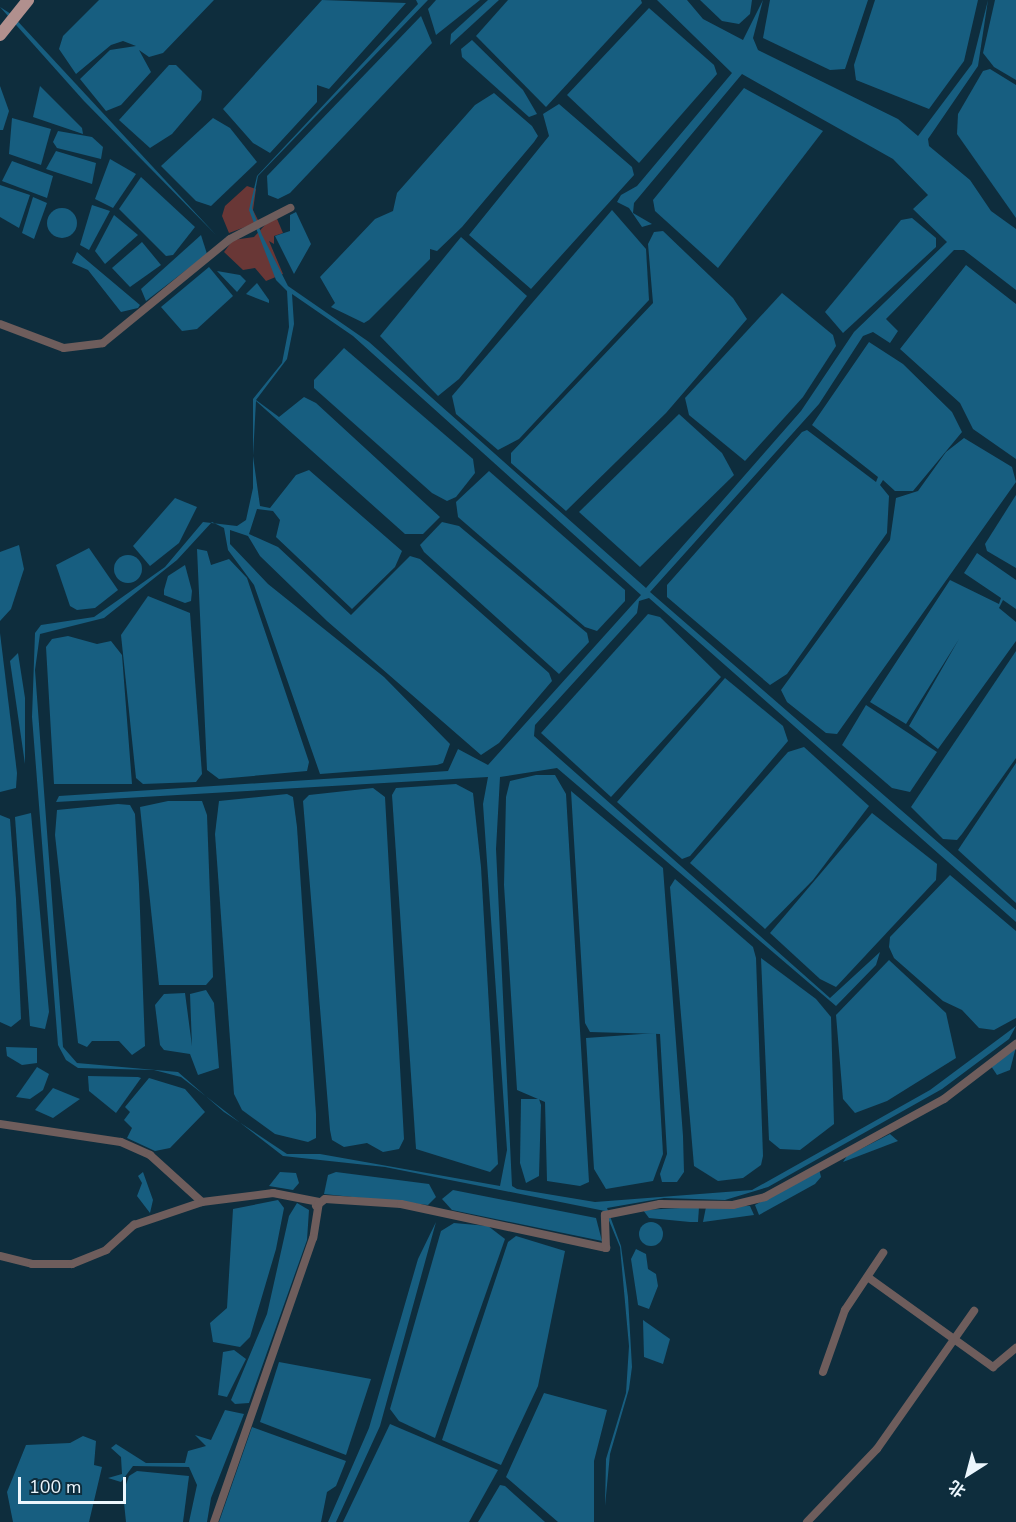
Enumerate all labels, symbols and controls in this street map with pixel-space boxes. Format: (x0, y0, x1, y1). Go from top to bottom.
north arrow (938, 1444, 998, 1504)
scale bar (21, 1465, 129, 1503)
text: 100 m (29, 1475, 81, 1499)
text: 北 (944, 1475, 970, 1502)

